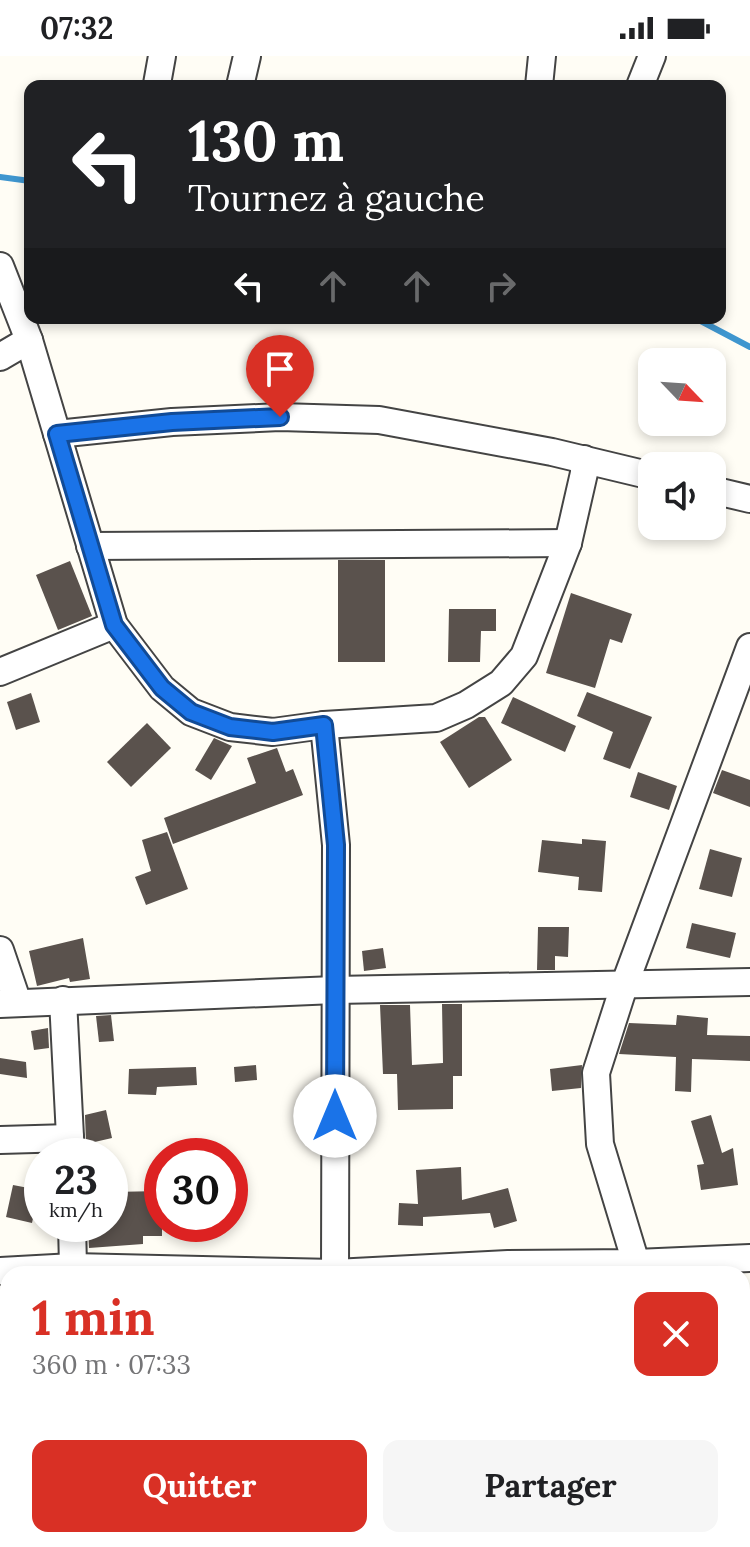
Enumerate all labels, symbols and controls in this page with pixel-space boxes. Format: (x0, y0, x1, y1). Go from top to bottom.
text: 07:32 (40, 9, 113, 47)
text: 130 m (188, 105, 344, 176)
icon: left (56, 112, 160, 216)
text: Tournez à gauche (188, 175, 485, 221)
icon: left (227, 264, 271, 308)
icon: ahead (311, 264, 355, 308)
icon: ahead (395, 264, 439, 308)
icon: right (479, 264, 523, 308)
pin (246, 335, 314, 417)
icon: arrive (258, 347, 302, 391)
north arrow (638, 348, 726, 436)
map controls (638, 348, 726, 540)
button: sound (638, 452, 726, 540)
position arrow (293, 1074, 377, 1158)
speed limit sign: 30 (144, 1138, 248, 1242)
text: 23 (54, 1154, 98, 1205)
text: km/h (49, 1197, 103, 1222)
text: 1 min (32, 1287, 155, 1348)
button: close (634, 1292, 718, 1376)
text: 360 m · 07:33 (32, 1348, 191, 1381)
button: Quitter (32, 1440, 367, 1532)
button: Partager (383, 1440, 718, 1532)

